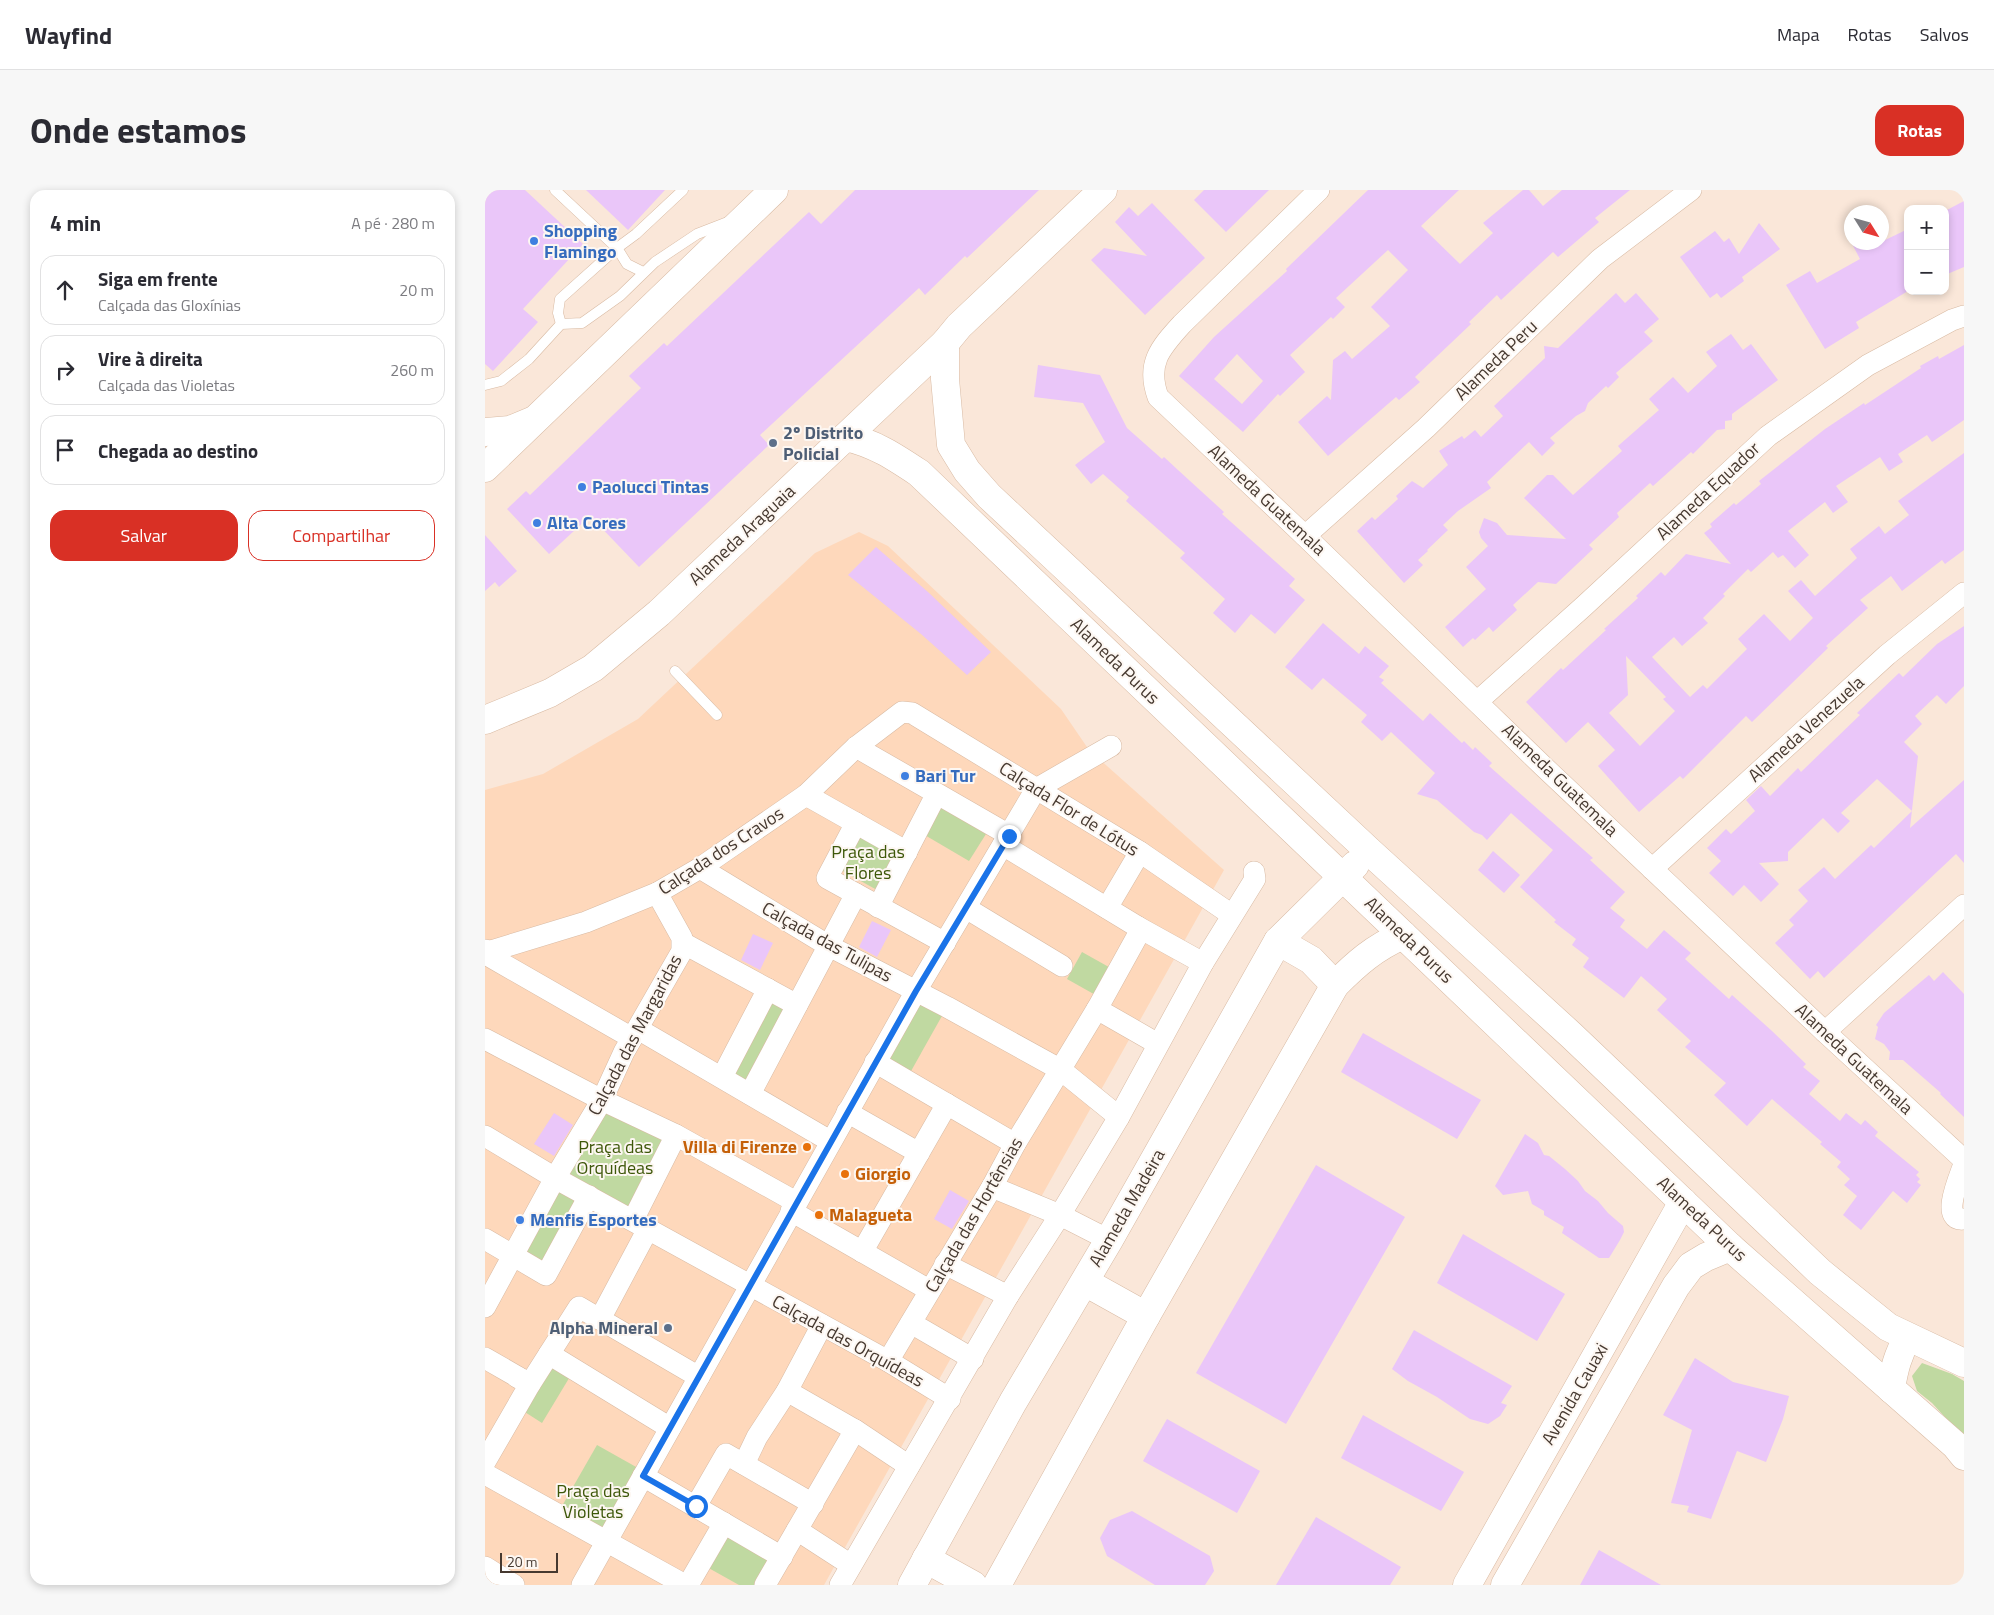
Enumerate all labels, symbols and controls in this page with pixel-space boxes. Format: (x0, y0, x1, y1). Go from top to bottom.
text: Wayfind (25, 17, 112, 53)
text: Mapa (1777, 21, 1820, 48)
text: Rotas (1848, 21, 1892, 48)
text: Salvos (1920, 21, 1969, 48)
text: Onde estamos (30, 103, 246, 157)
button: Rotas (1875, 105, 1964, 156)
north arrow (1844, 205, 1889, 250)
map controls (1904, 205, 1949, 295)
button: + (1904, 205, 1949, 250)
text: 4 min (50, 207, 101, 239)
text: A pé · 280 m (351, 211, 435, 235)
place label: Shopping Flamingo (544, 217, 618, 265)
marker: Shopping Flamingo (528, 235, 540, 247)
button: − (1904, 250, 1949, 295)
text: Siga em frente (98, 264, 218, 293)
icon: ahead (51, 276, 79, 304)
text: 20 m (399, 278, 434, 302)
text: Calçada das Gloxínias (98, 293, 241, 317)
street label: Alameda Peru (1448, 313, 1543, 406)
text: Vire à direita (98, 344, 203, 373)
icon: right (51, 356, 79, 384)
text: 260 m (390, 358, 434, 382)
text: Calçada das Violetas (98, 373, 235, 397)
place label: 2º Distrito Policial (783, 419, 863, 467)
street label: Alameda Equador (1650, 435, 1766, 546)
icon: arrive (51, 436, 79, 464)
text: Chegada ao destino (98, 436, 258, 465)
marker: 2º Distrito Policial (767, 437, 779, 449)
street label: Alameda Guatemala (1202, 438, 1332, 562)
place label: Paolucci Tintas (592, 473, 709, 500)
street label: Alameda Araguaia (682, 478, 801, 591)
marker: Paolucci Tintas (576, 481, 588, 493)
place label: Alta Cores (547, 509, 626, 536)
button: Salvar (50, 510, 238, 561)
button: Compartilhar (248, 510, 435, 561)
marker: Alta Cores (531, 517, 543, 529)
street label: Alameda Purus (1065, 611, 1166, 710)
street label: Alameda Venezuela (1742, 669, 1870, 788)
street label: Alameda Guatemala (1496, 717, 1625, 842)
street label: Calçada Flor de Lótus (994, 755, 1144, 863)
place label: Bari Tur (915, 762, 976, 789)
marker: Bari Tur (899, 770, 911, 782)
street label: Calçada dos Cravos (653, 800, 789, 901)
route end (998, 825, 1021, 848)
park label: Praça das Flores (831, 838, 905, 886)
street label: Alameda Purus (1359, 890, 1460, 989)
street label: Calçada das Tulipas (757, 894, 897, 989)
street label: Calçada das Margaridas (581, 949, 688, 1120)
street label: Alameda Guatemala (1789, 997, 1919, 1121)
street label: Calçada das Hortênsias (918, 1132, 1029, 1298)
park label: Praça das Orquídeas (577, 1133, 653, 1181)
place label: Villa di Firenze (683, 1133, 797, 1160)
marker: Villa di Firenze (801, 1141, 813, 1153)
street label: Alameda Madeira (1082, 1144, 1171, 1272)
place label: Giorgio (855, 1160, 911, 1187)
marker: Giorgio (839, 1168, 851, 1180)
street label: Alameda Purus (1651, 1170, 1754, 1268)
place label: Malagueta (829, 1201, 912, 1228)
place label: Menfis Esportes (530, 1206, 657, 1233)
marker: Malagueta (813, 1209, 825, 1221)
marker: Menfis Esportes (514, 1214, 526, 1226)
street label: Calçada das Orquídeas (767, 1288, 929, 1394)
place label: Alpha Mineral (549, 1314, 658, 1341)
marker: Alpha Mineral (662, 1322, 674, 1334)
street label: Avenida Cauaxi (1534, 1338, 1615, 1450)
park label: Praça das Violetas (556, 1477, 630, 1525)
route start (685, 1495, 708, 1518)
scale bar (500, 1550, 557, 1573)
text: 20 m (507, 1551, 537, 1572)

